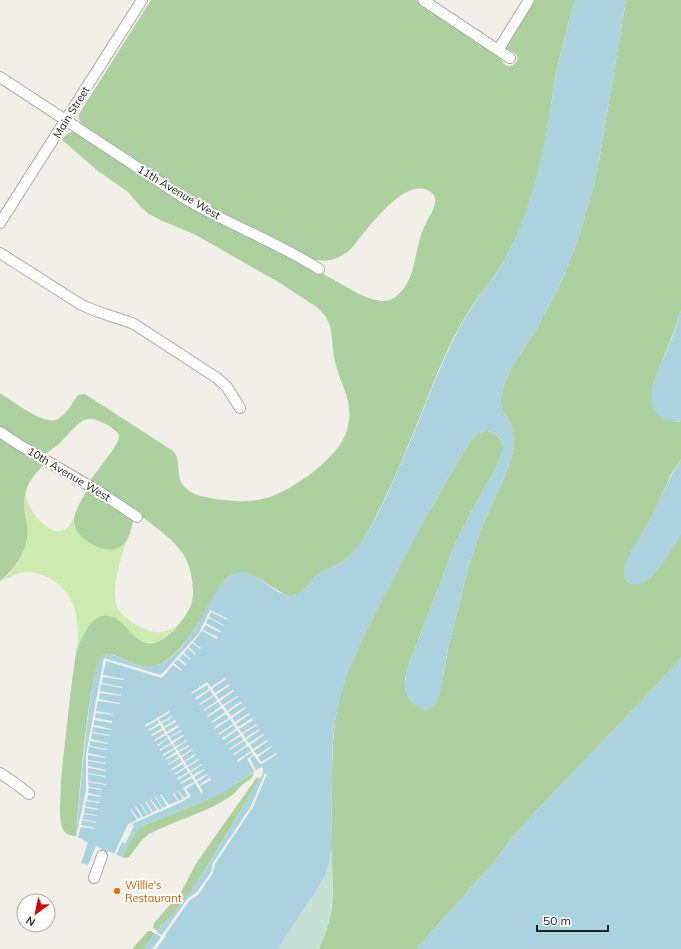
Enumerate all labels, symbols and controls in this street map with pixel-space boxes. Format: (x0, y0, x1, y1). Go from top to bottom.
street label: Main Street (50, 83, 92, 140)
street label: 11th Avenue West (135, 162, 223, 222)
street label: 10th Avenue West (25, 444, 113, 504)
place label: Willie's Restaurant (125, 878, 182, 905)
marker: Willie's Restaurant (112, 886, 122, 896)
north arrow (16, 893, 56, 933)
scale bar (537, 907, 608, 933)
text: N (23, 913, 38, 930)
text: 50 m (543, 913, 571, 928)

